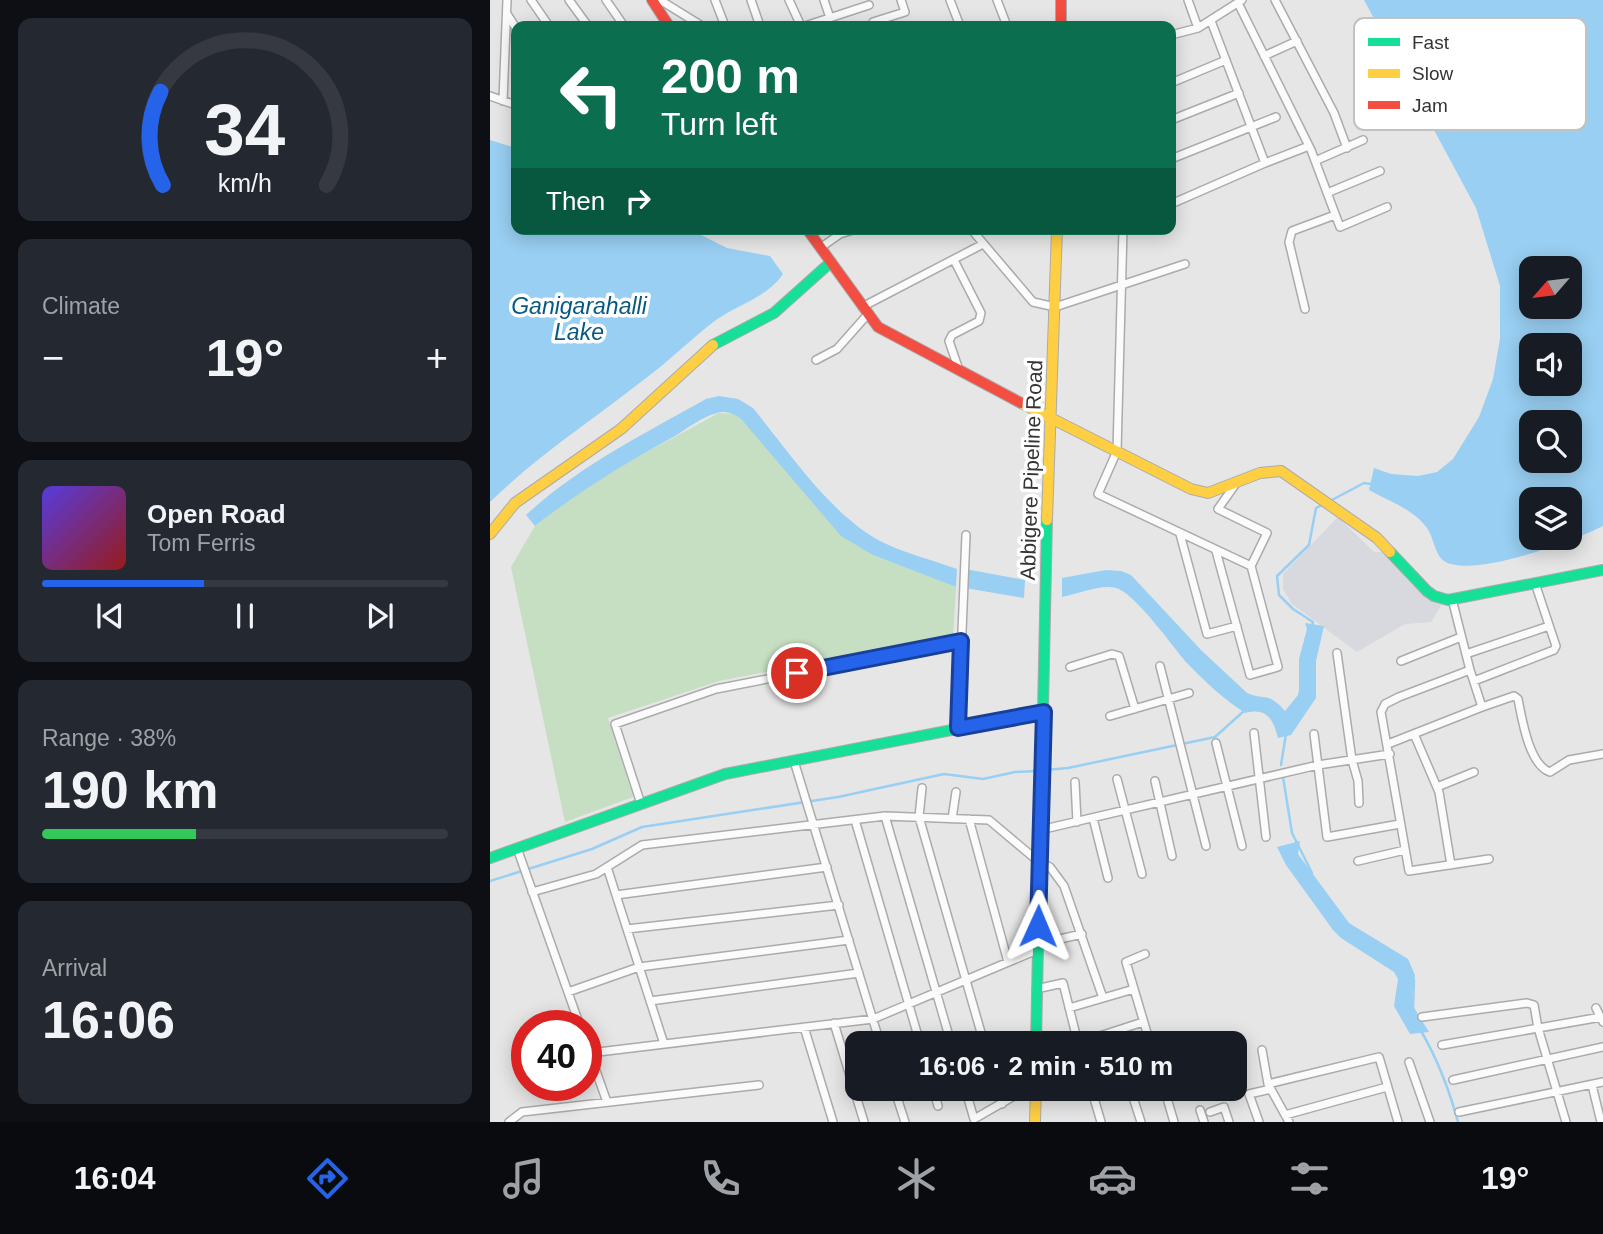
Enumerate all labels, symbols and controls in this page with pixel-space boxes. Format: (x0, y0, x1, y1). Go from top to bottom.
legend (1354, 18, 1586, 130)
text: Fast (1412, 32, 1450, 53)
icon: left (546, 49, 637, 140)
text: 200 m (661, 49, 800, 103)
text: Slow (1412, 63, 1453, 84)
text: 34 (205, 90, 286, 171)
text: Jam (1412, 95, 1448, 116)
text: Turn left (661, 106, 777, 142)
text: km/h (218, 169, 272, 197)
icon: right (619, 182, 657, 220)
text: Then (546, 186, 605, 216)
north arrow (1519, 256, 1582, 318)
map controls (1519, 256, 1582, 550)
text: Climate (42, 293, 120, 319)
water label: Ganigarahalli Lake (511, 293, 648, 345)
text: 19° (206, 329, 284, 387)
button: sound (1519, 333, 1582, 396)
text: − (42, 337, 64, 379)
text: + (426, 337, 448, 379)
street label: Abbigere Pipeline Road (1016, 359, 1046, 581)
button: search (1519, 410, 1582, 473)
button: layers (1519, 487, 1582, 550)
text: Open Road (147, 499, 286, 529)
text: Tom Ferris (147, 530, 256, 556)
icon: previous (91, 597, 129, 635)
icon: pause (226, 597, 264, 635)
icon: next (361, 597, 399, 635)
pin (767, 643, 827, 703)
icon: arrive (778, 654, 816, 692)
text: Range · 38% (42, 725, 176, 751)
text: 190 km (42, 761, 218, 819)
position arrow (1001, 889, 1075, 963)
text: Arrival (42, 955, 107, 981)
text: 16:06 (42, 991, 175, 1049)
speed limit sign: 40 (511, 1010, 602, 1101)
text: 16:06 · 2 min · 510 m (919, 1051, 1173, 1081)
icon: directions (303, 1154, 352, 1203)
icon: music (499, 1154, 548, 1203)
icon: phone (696, 1154, 745, 1203)
icon: climate (892, 1154, 941, 1203)
icon: car (1088, 1154, 1137, 1203)
icon: filters (1285, 1154, 1334, 1203)
text: 16:04 (74, 1160, 156, 1196)
text: 19° (1481, 1160, 1529, 1196)

